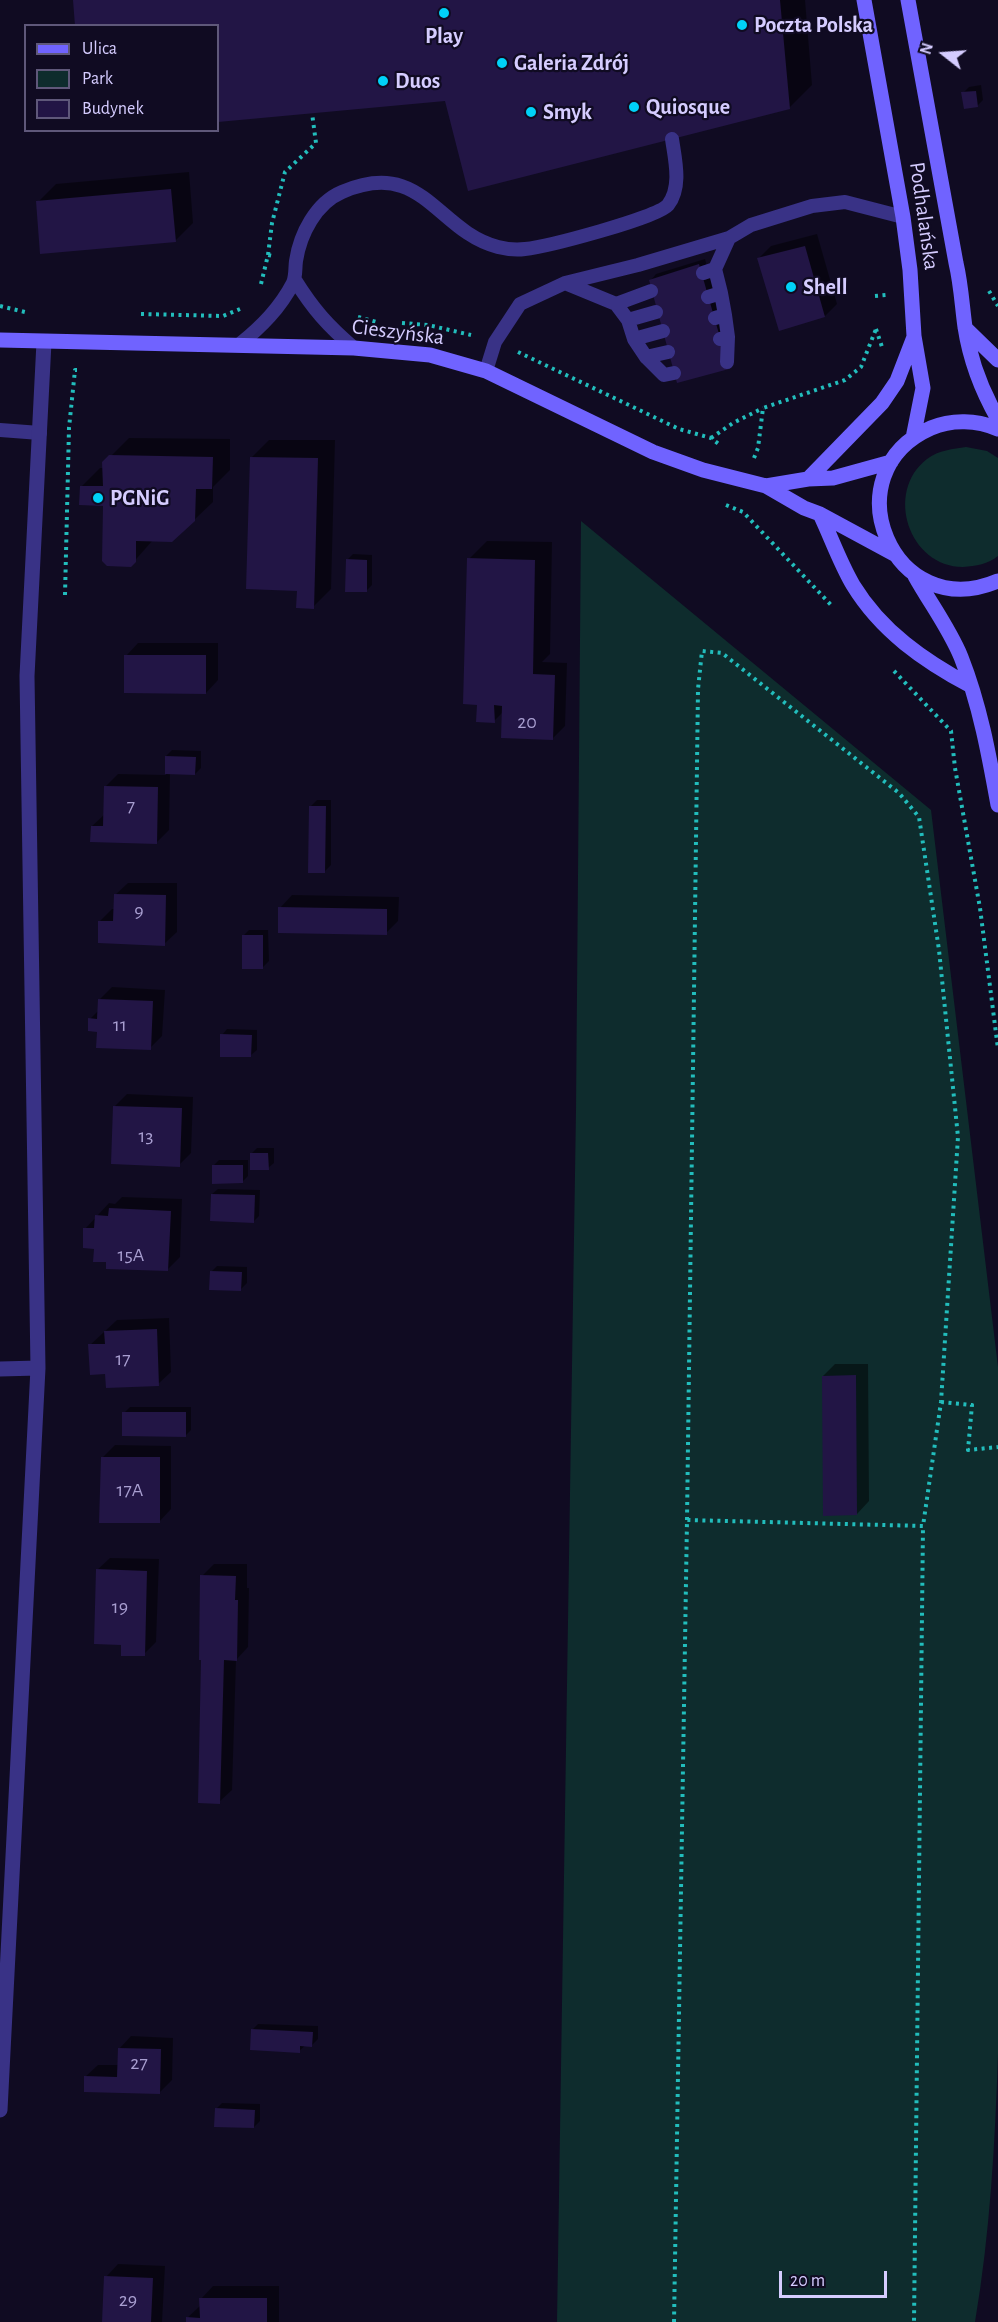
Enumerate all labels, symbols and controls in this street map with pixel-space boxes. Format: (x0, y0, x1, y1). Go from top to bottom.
marker: Play (437, 6, 451, 20)
place label: Poczta Polska (754, 12, 873, 38)
marker: Poczta Polska (735, 18, 749, 32)
place label: Play (425, 23, 463, 49)
legend (24, 24, 219, 132)
north arrow (914, 24, 974, 84)
text: Ulica (82, 40, 117, 58)
text: N (918, 41, 936, 56)
place label: Galeria Zdrój (514, 50, 629, 76)
marker: Galeria Zdrój (495, 56, 509, 70)
place label: Duos (395, 68, 440, 94)
text: Park (82, 70, 113, 88)
marker: Duos (376, 74, 390, 88)
place label: Quiosque (646, 94, 730, 120)
place label: Smyk (543, 99, 592, 125)
text: Budynek (82, 100, 144, 118)
marker: Quiosque (627, 100, 641, 114)
marker: Smyk (524, 105, 538, 119)
street label: Podhalańska (903, 160, 945, 272)
place label: Shell (803, 274, 847, 300)
marker: Shell (784, 280, 798, 294)
street label: Cieszyńska (350, 313, 446, 351)
place label: PGNiG (110, 485, 170, 511)
marker: PGNiG (91, 491, 105, 505)
house number: 20 (517, 710, 537, 734)
house number: 7 (127, 794, 135, 818)
house number: 9 (134, 899, 144, 923)
house number: 11 (113, 1013, 127, 1037)
house number: 13 (138, 1124, 154, 1148)
house number: 15A (118, 1243, 144, 1267)
house number: 17 (115, 1347, 131, 1371)
house number: 17A (117, 1478, 143, 1502)
house number: 19 (112, 1595, 128, 1619)
house number: 27 (130, 2051, 148, 2075)
scale bar (782, 2259, 890, 2297)
text: 20 m (790, 2272, 825, 2290)
house number: 29 (119, 2288, 137, 2312)

